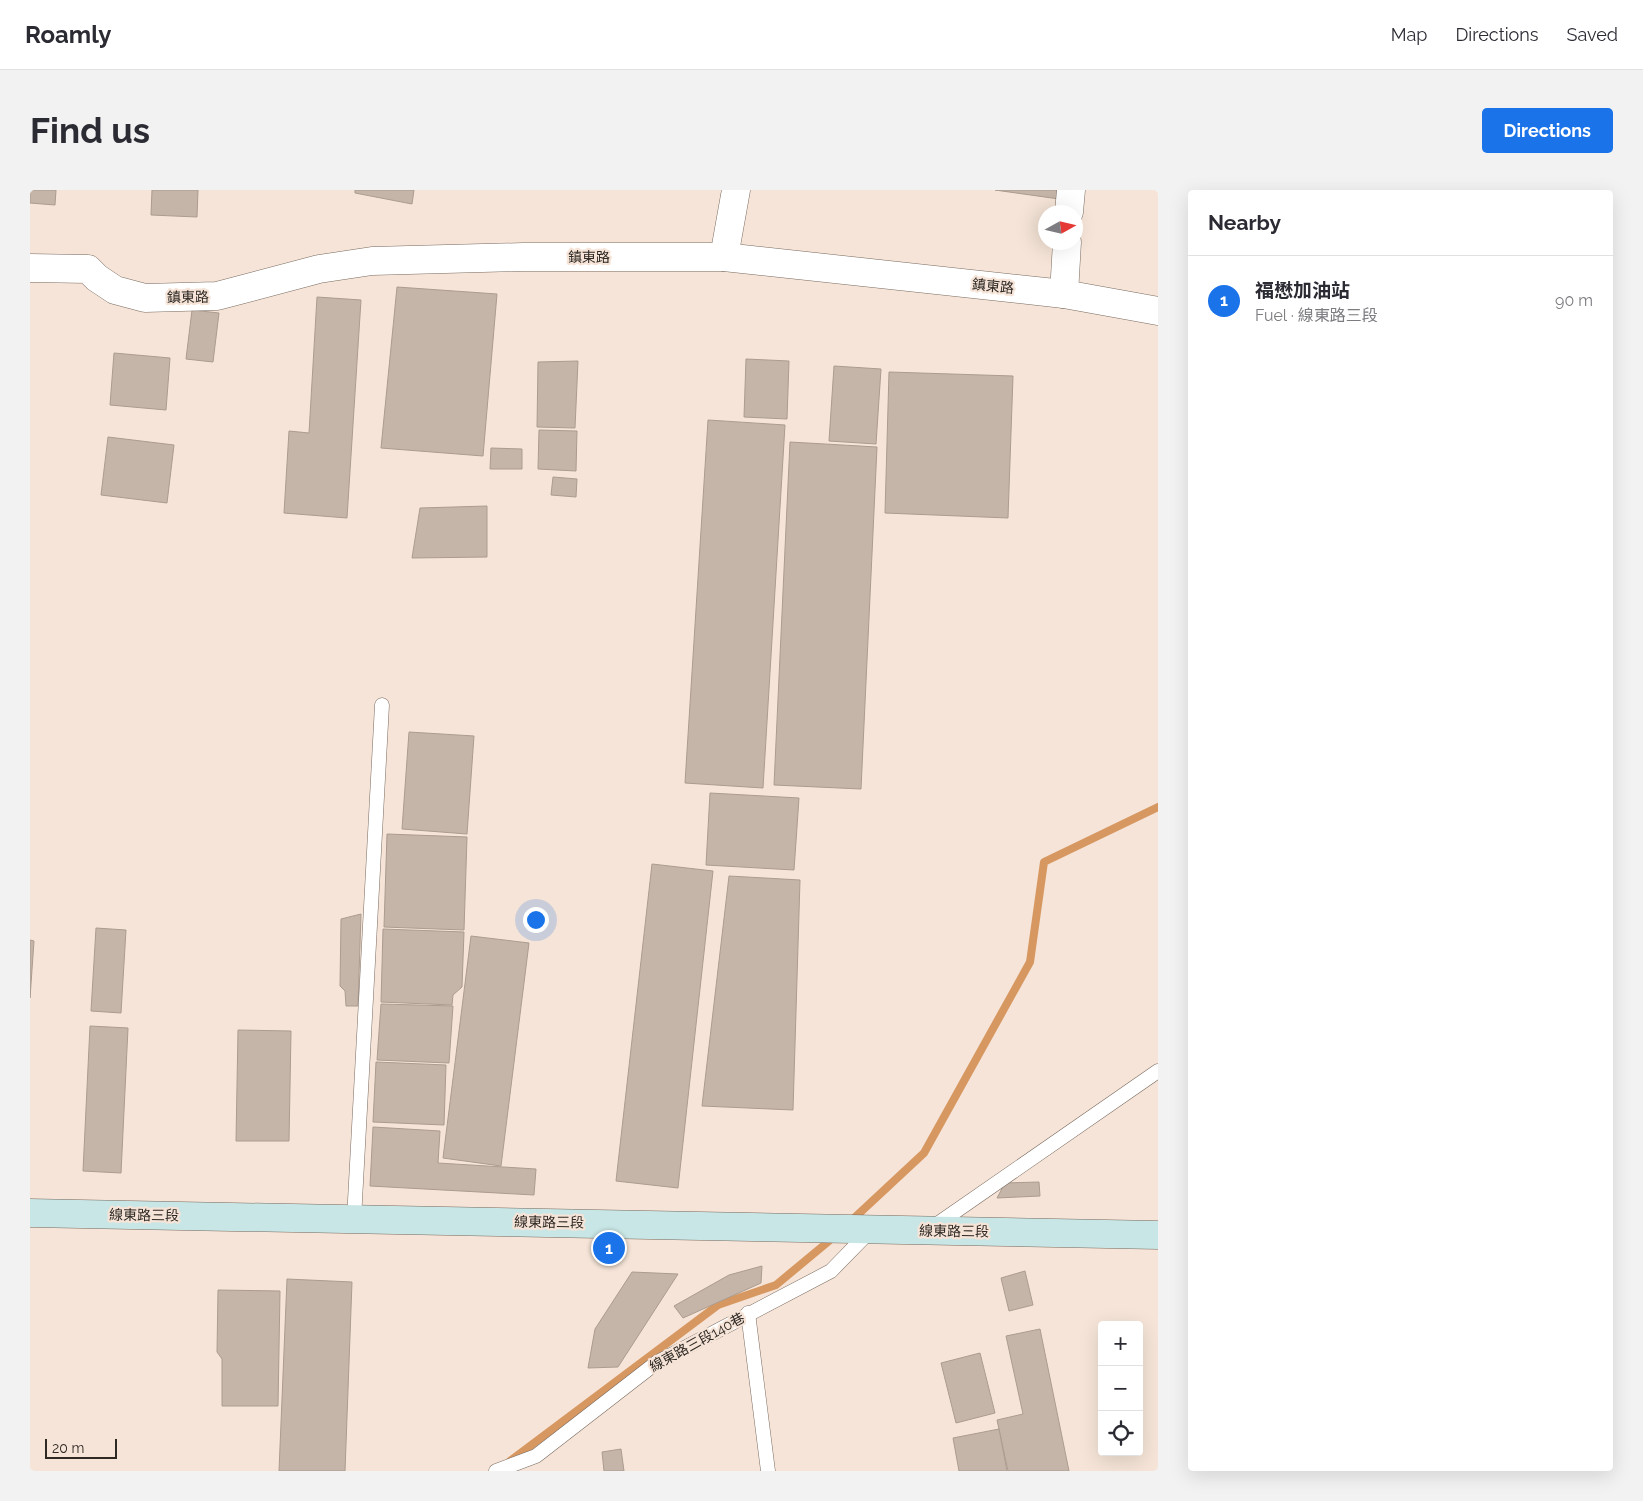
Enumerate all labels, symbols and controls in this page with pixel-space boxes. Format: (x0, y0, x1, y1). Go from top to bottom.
text: Roamly (25, 20, 111, 49)
text: Map (1391, 24, 1427, 45)
text: Directions (1455, 24, 1539, 45)
text: Saved (1567, 24, 1618, 45)
button: Directions (1482, 108, 1613, 153)
text: Find us (30, 110, 150, 151)
north arrow (1038, 205, 1083, 250)
text: Nearby (1208, 210, 1281, 235)
street label: 鎮東路 (568, 249, 610, 265)
street label: 鎮東路 (971, 276, 1015, 296)
text: 福懋加油站 (1255, 279, 1350, 301)
street label: 鎮東路 (167, 289, 209, 305)
text: 1 (1220, 291, 1228, 310)
text: 90 m (1555, 291, 1593, 310)
text: Fuel · 線東路三段 (1255, 306, 1378, 325)
your location (523, 907, 549, 933)
street label: 線東路三段 (109, 1206, 179, 1224)
street label: 線東路三段 (514, 1213, 584, 1231)
street label: 線東路三段 (919, 1222, 989, 1240)
pin: 1 (593, 1229, 625, 1267)
street label: 線東路三段140巷 (647, 1309, 747, 1375)
map controls (1098, 1321, 1143, 1456)
button: + (1098, 1321, 1143, 1366)
button: − (1098, 1366, 1143, 1411)
button: locate (1098, 1411, 1143, 1456)
scale bar (45, 1436, 118, 1459)
text: 20 m (52, 1440, 84, 1456)

